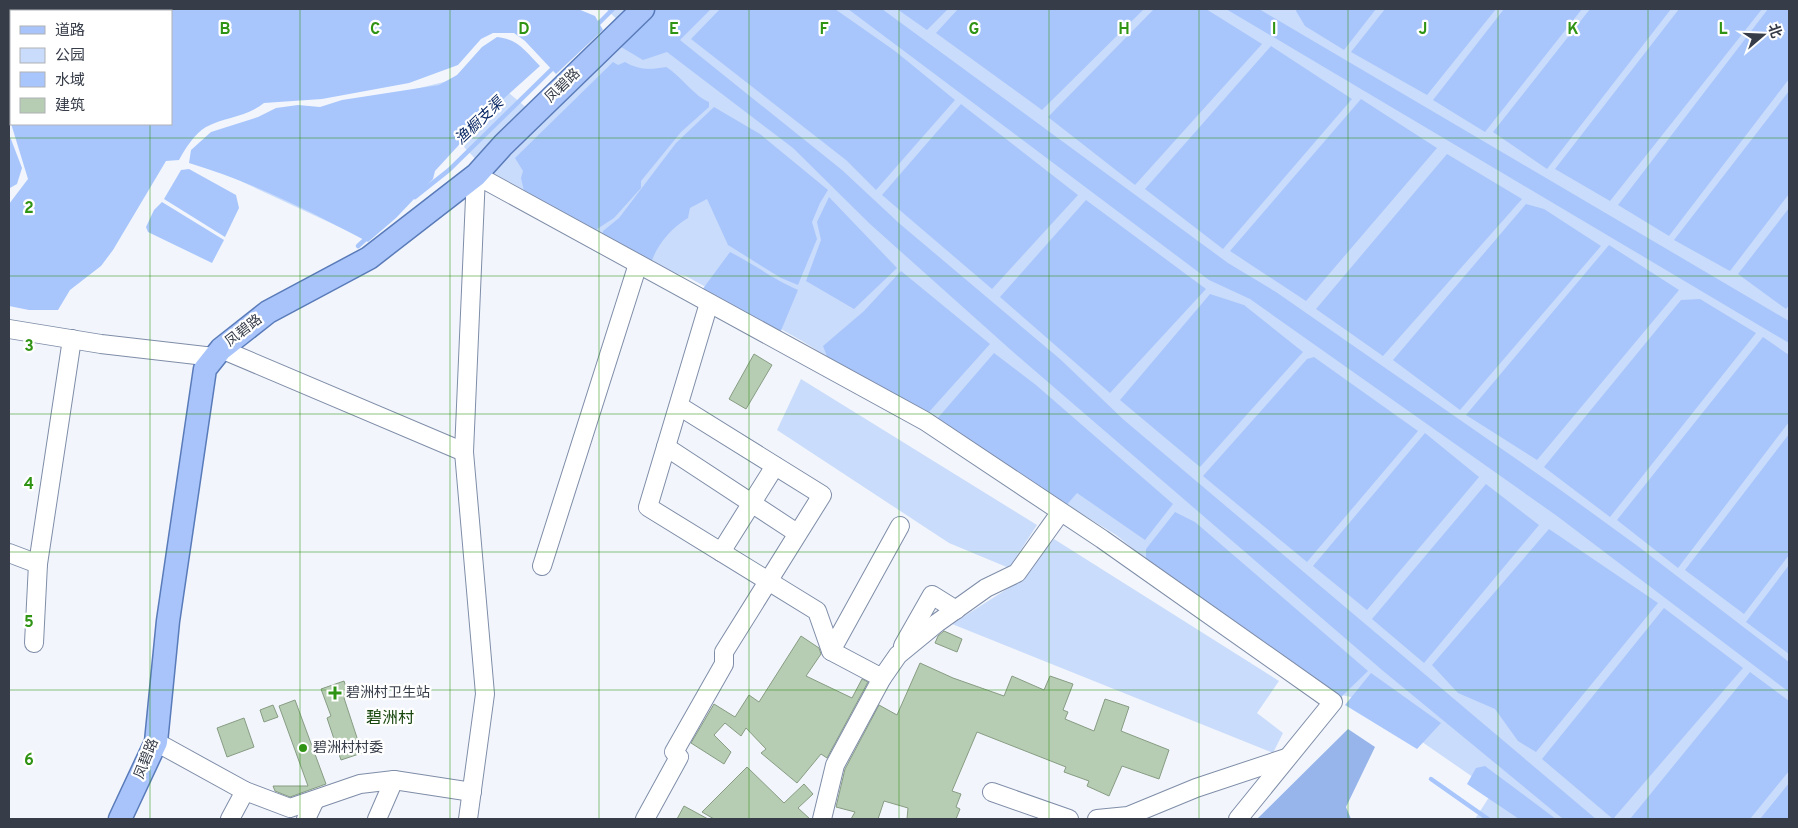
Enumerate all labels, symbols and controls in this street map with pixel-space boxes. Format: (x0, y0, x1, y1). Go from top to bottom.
legend (10, 10, 172, 125)
north arrow (1738, 10, 1788, 60)
text: B (219, 20, 231, 40)
text: C (370, 20, 380, 40)
text: D (518, 20, 530, 40)
text: E (669, 20, 679, 40)
text: F (819, 20, 829, 40)
text: G (969, 20, 979, 40)
text: H (1118, 20, 1130, 40)
text: I (1272, 20, 1276, 40)
text: J (1419, 20, 1427, 40)
text: K (1567, 20, 1579, 40)
text: L (1718, 20, 1728, 40)
text: 道路 (55, 22, 85, 41)
text: 北 (1764, 22, 1784, 41)
text: 公园 (55, 47, 85, 66)
street label: 凤碧路 (542, 65, 584, 107)
text: 水域 (55, 72, 85, 91)
water label: 渔橱支渠 (452, 93, 510, 150)
text: 建筑 (55, 97, 85, 116)
text: 2 (24, 199, 34, 219)
street label: 凤碧路 (222, 311, 266, 351)
text: 3 (24, 337, 34, 357)
text: 4 (24, 475, 34, 495)
text: 5 (24, 613, 34, 633)
place label: 碧洲村卫生站 (346, 684, 430, 702)
marker: 碧洲村卫生站 (328, 686, 342, 700)
district label: 碧洲村 (366, 709, 414, 729)
street label: 凤碧路 (131, 736, 163, 782)
place label: 碧洲村村委 (313, 739, 383, 757)
marker: 碧洲村村委 (297, 742, 309, 754)
text: 6 (24, 751, 34, 771)

